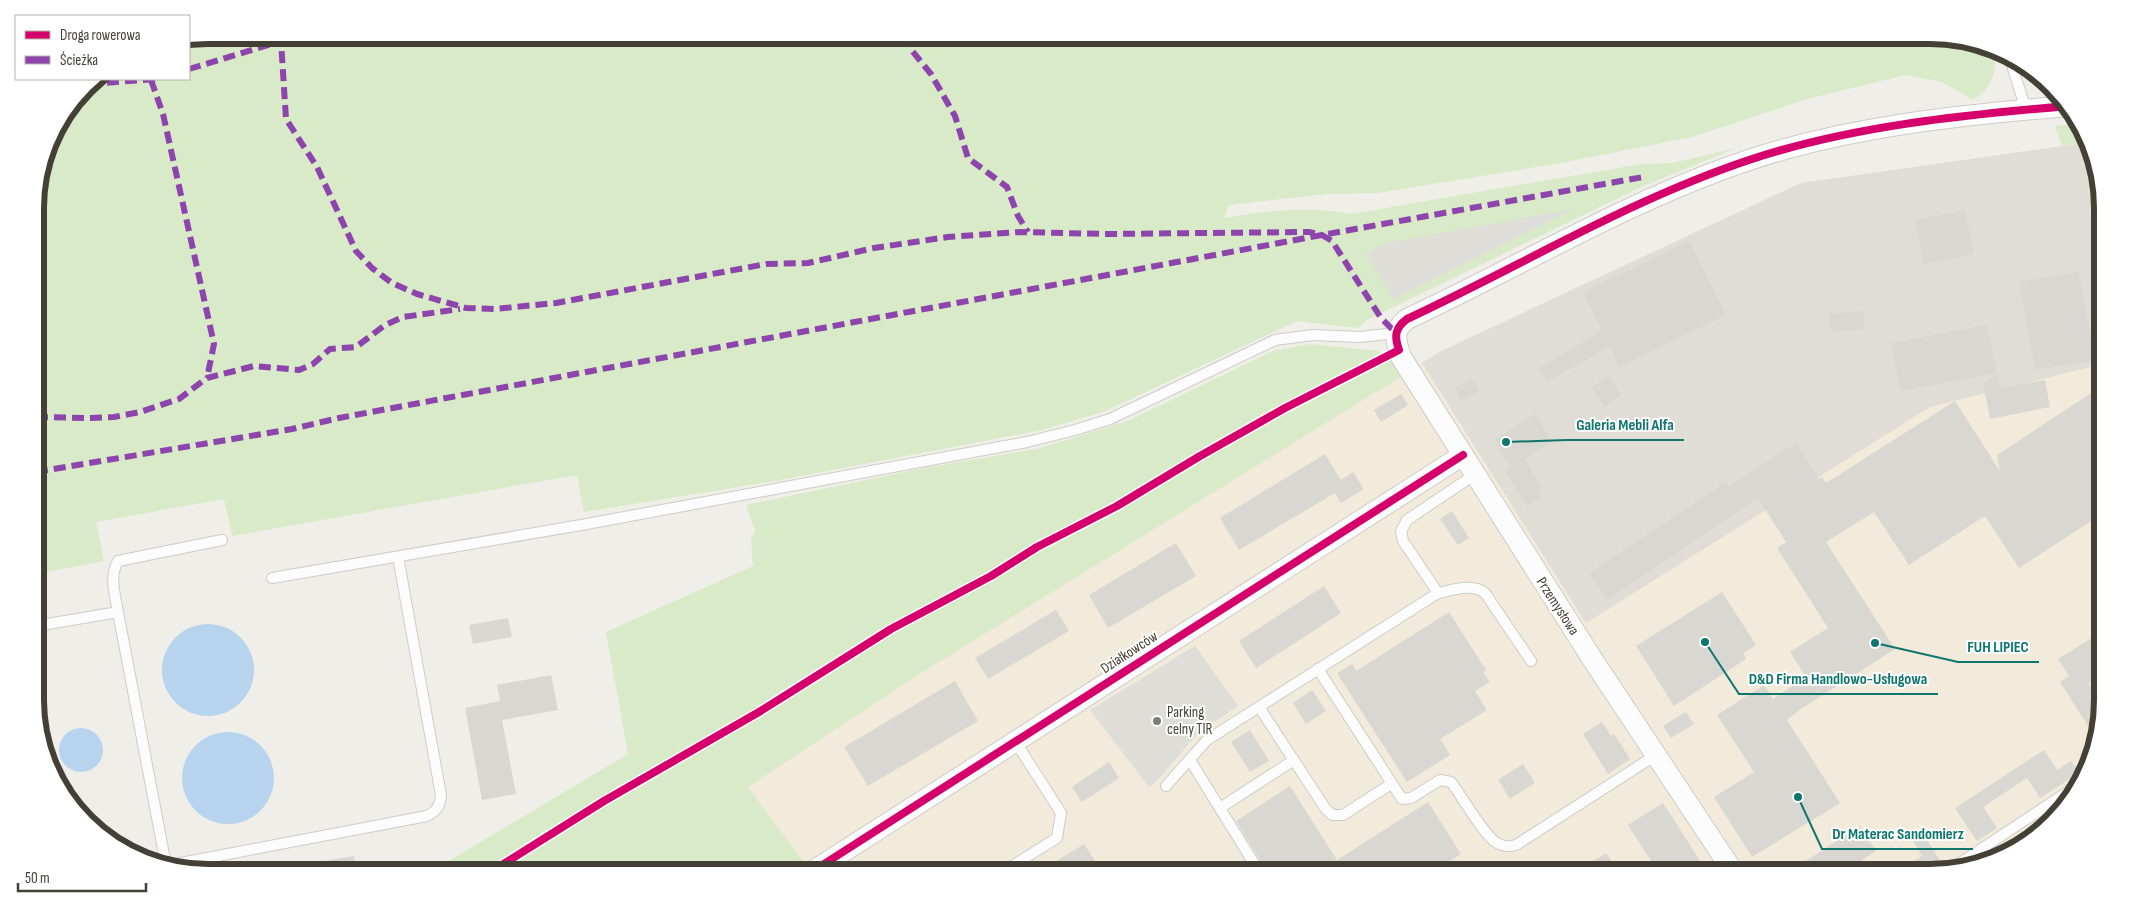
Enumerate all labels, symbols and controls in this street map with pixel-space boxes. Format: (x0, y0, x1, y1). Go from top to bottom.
legend (15, 15, 190, 80)
text: Droga rowerowa (60, 26, 141, 45)
text: Ścieżka (60, 51, 98, 70)
callout: Galeria Mebli Alfa (1567, 409, 1684, 440)
text: Galeria Mebli Alfa (1576, 416, 1674, 435)
street label: Przemysłowa (1532, 574, 1584, 639)
street label: Działkowców (1097, 627, 1162, 678)
callout: FUH LIPIEC (1958, 631, 2039, 662)
text: FUH LIPIEC (1967, 638, 2029, 657)
callout: D&D Firma Handlowo-Usługowa (1739, 663, 1938, 694)
text: D&D Firma Handlowo-Usługowa (1749, 670, 1927, 689)
place label: Parking celny TIR (1167, 703, 1212, 739)
marker: Parking celny TIR (1151, 715, 1163, 727)
callout: Dr Materac Sandomierz (1822, 818, 1973, 849)
text: Dr Materac Sandomierz (1832, 825, 1964, 844)
scale bar (18, 860, 145, 892)
text: 50 m (25, 869, 50, 888)

